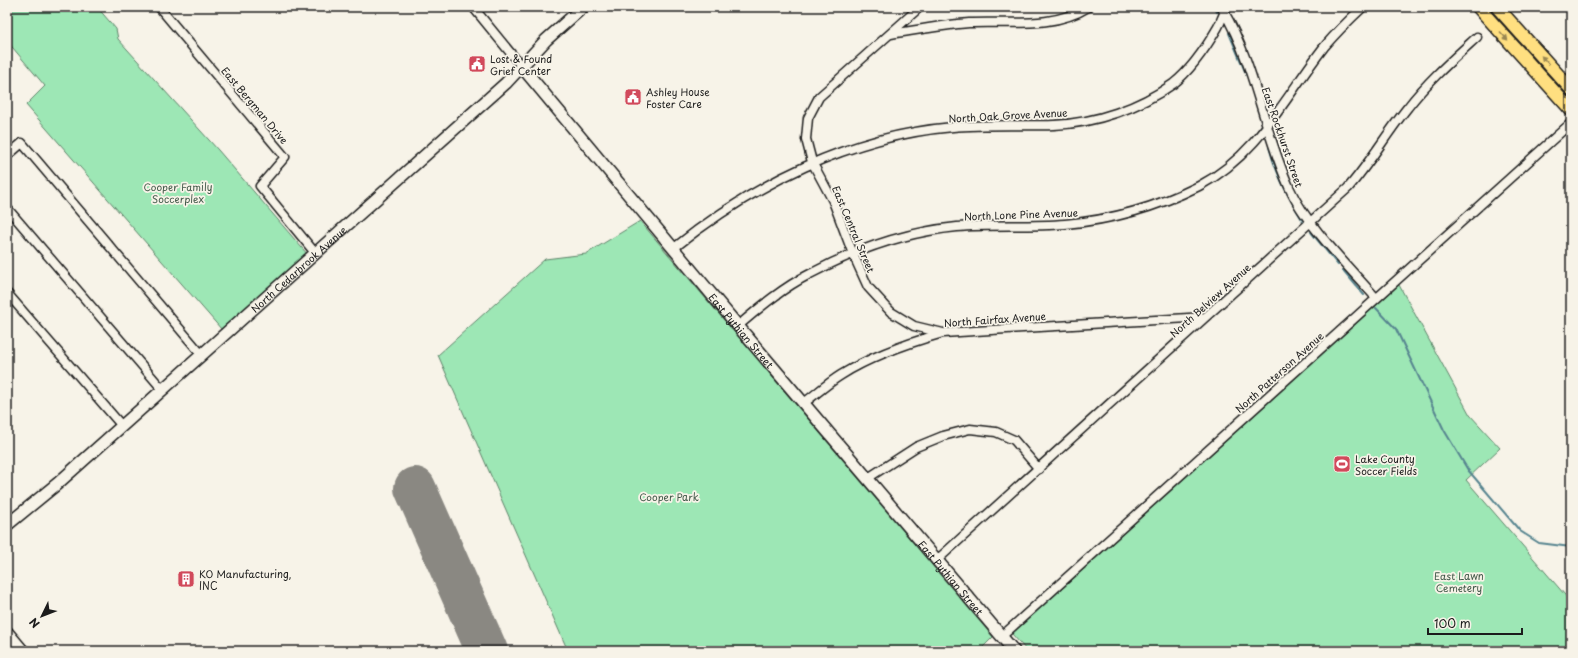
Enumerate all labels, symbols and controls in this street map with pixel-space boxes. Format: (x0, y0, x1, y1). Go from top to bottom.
one-way arrow (1500, 31, 1509, 41)
place label: Lost & Found Grief Center (490, 51, 552, 78)
public building icon: Lost & Found Grief Center (467, 54, 487, 74)
one-way arrow (1540, 55, 1550, 65)
street label: East Bergman Drive (218, 63, 292, 147)
place label: Ashley House Foster Care (646, 84, 710, 111)
street label: East Rockhurst Street (1259, 85, 1307, 189)
public building icon: Ashley House Foster Care (623, 87, 643, 107)
street label: North Oak Grove Avenue (948, 104, 1068, 126)
park label: Cooper Family Soccerplex (144, 179, 213, 206)
street label: East Central Street (829, 183, 879, 275)
street label: North Lone Pine Avenue (964, 205, 1078, 223)
street label: North Cedarbrook Avenue (247, 221, 350, 315)
street label: North Belview Avenue (1166, 259, 1254, 340)
street label: East Pythian Street (706, 290, 778, 371)
street label: North Fairfax Avenue (943, 308, 1047, 330)
street label: North Patterson Avenue (1232, 328, 1327, 416)
place label: Lake County Soccer Fields (1355, 451, 1417, 478)
sports icon: Lake County Soccer Fields (1332, 454, 1352, 474)
park label: Cooper Park (639, 489, 699, 504)
street label: East Pythian Street (915, 537, 988, 618)
place label: KO Manufacturing, INC (199, 566, 291, 593)
park label: East Lawn Cemetery (1434, 568, 1484, 595)
building icon: KO Manufacturing, INC (176, 569, 196, 589)
north arrow (22, 596, 62, 636)
scale bar (1428, 610, 1522, 636)
text: N (25, 614, 44, 632)
text: 100 m (1434, 614, 1471, 632)

